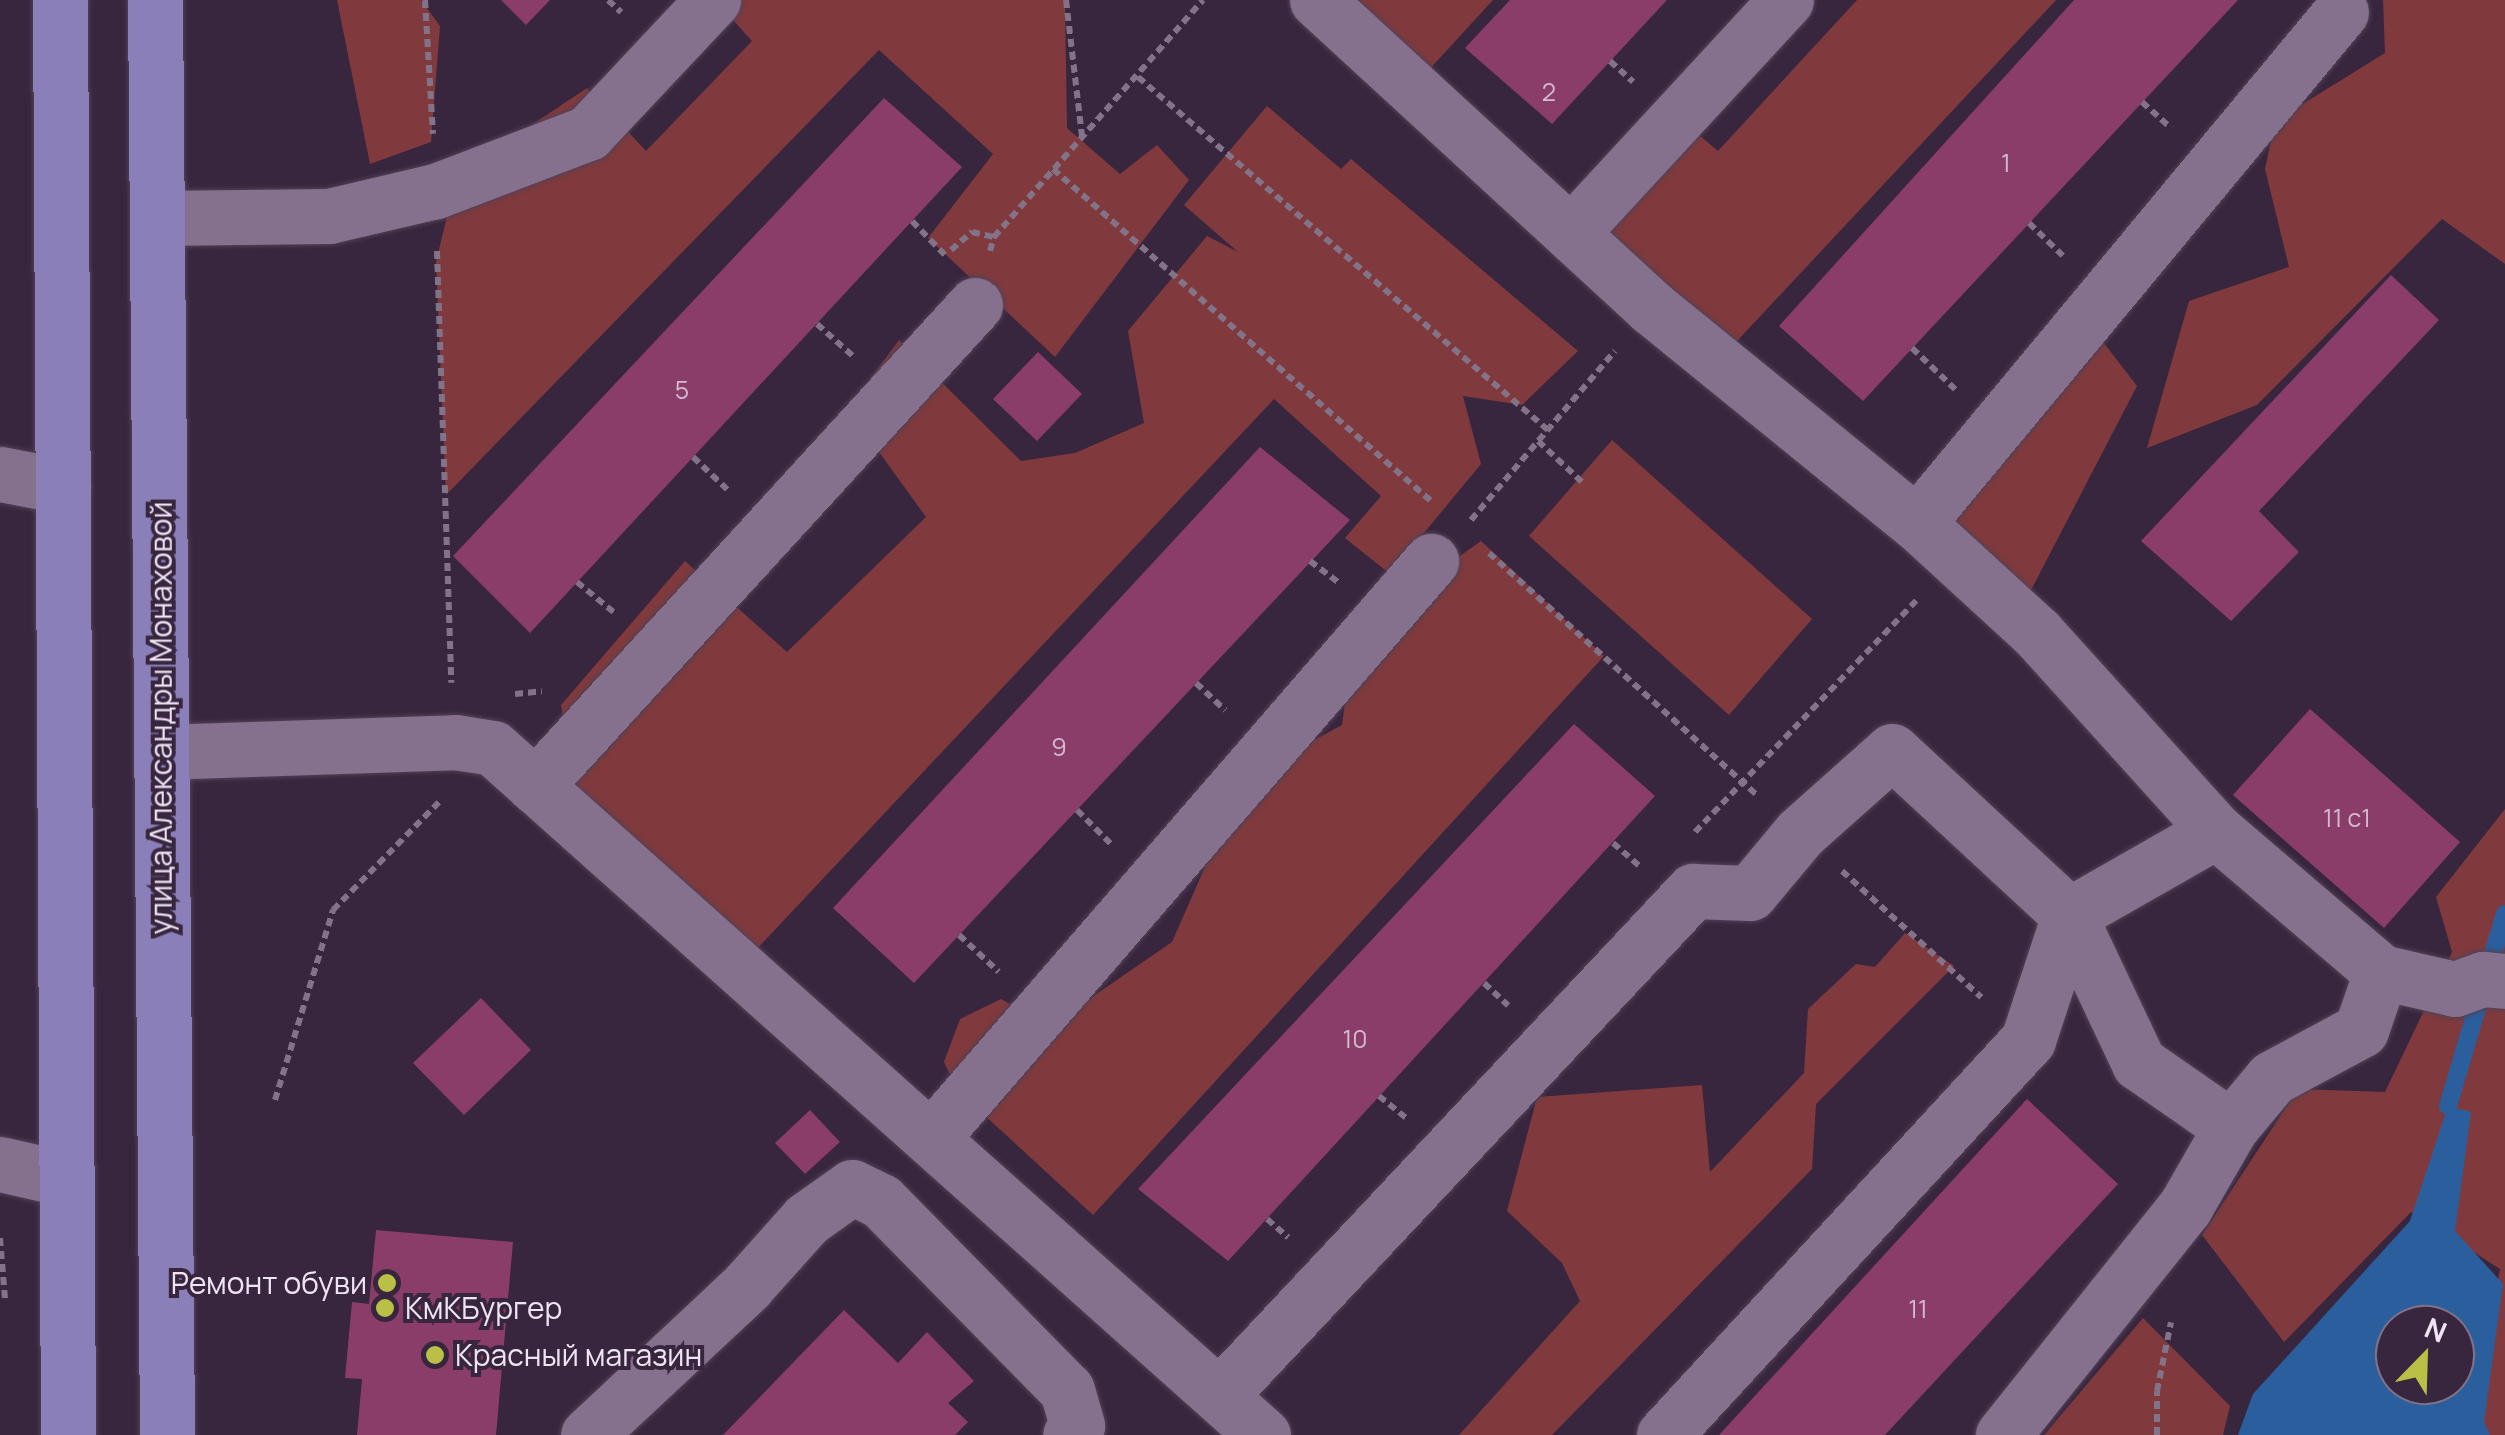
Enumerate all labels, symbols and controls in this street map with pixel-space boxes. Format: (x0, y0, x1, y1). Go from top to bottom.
house number: 2 (1542, 77, 1556, 107)
house number: 1 (2001, 148, 2011, 178)
house number: 5 (675, 375, 689, 405)
street label: улица Александры Монаховой (143, 501, 179, 935)
house number: 9 (1051, 732, 1067, 762)
house number: 11 с1 (2323, 803, 2371, 833)
house number: 10 (1343, 1024, 1367, 1054)
place label: Ремонт обуви (171, 1265, 367, 1301)
marker: Ремонт обуви (376, 1272, 398, 1294)
place label: КмКБургер (405, 1290, 562, 1326)
house number: 11 (1908, 1294, 1928, 1324)
marker: КмКБургер (374, 1297, 396, 1319)
north arrow (2375, 1305, 2475, 1405)
text: N (2419, 1308, 2453, 1351)
place label: Красный магазин (455, 1337, 702, 1373)
marker: Красный магазин (424, 1344, 446, 1366)

